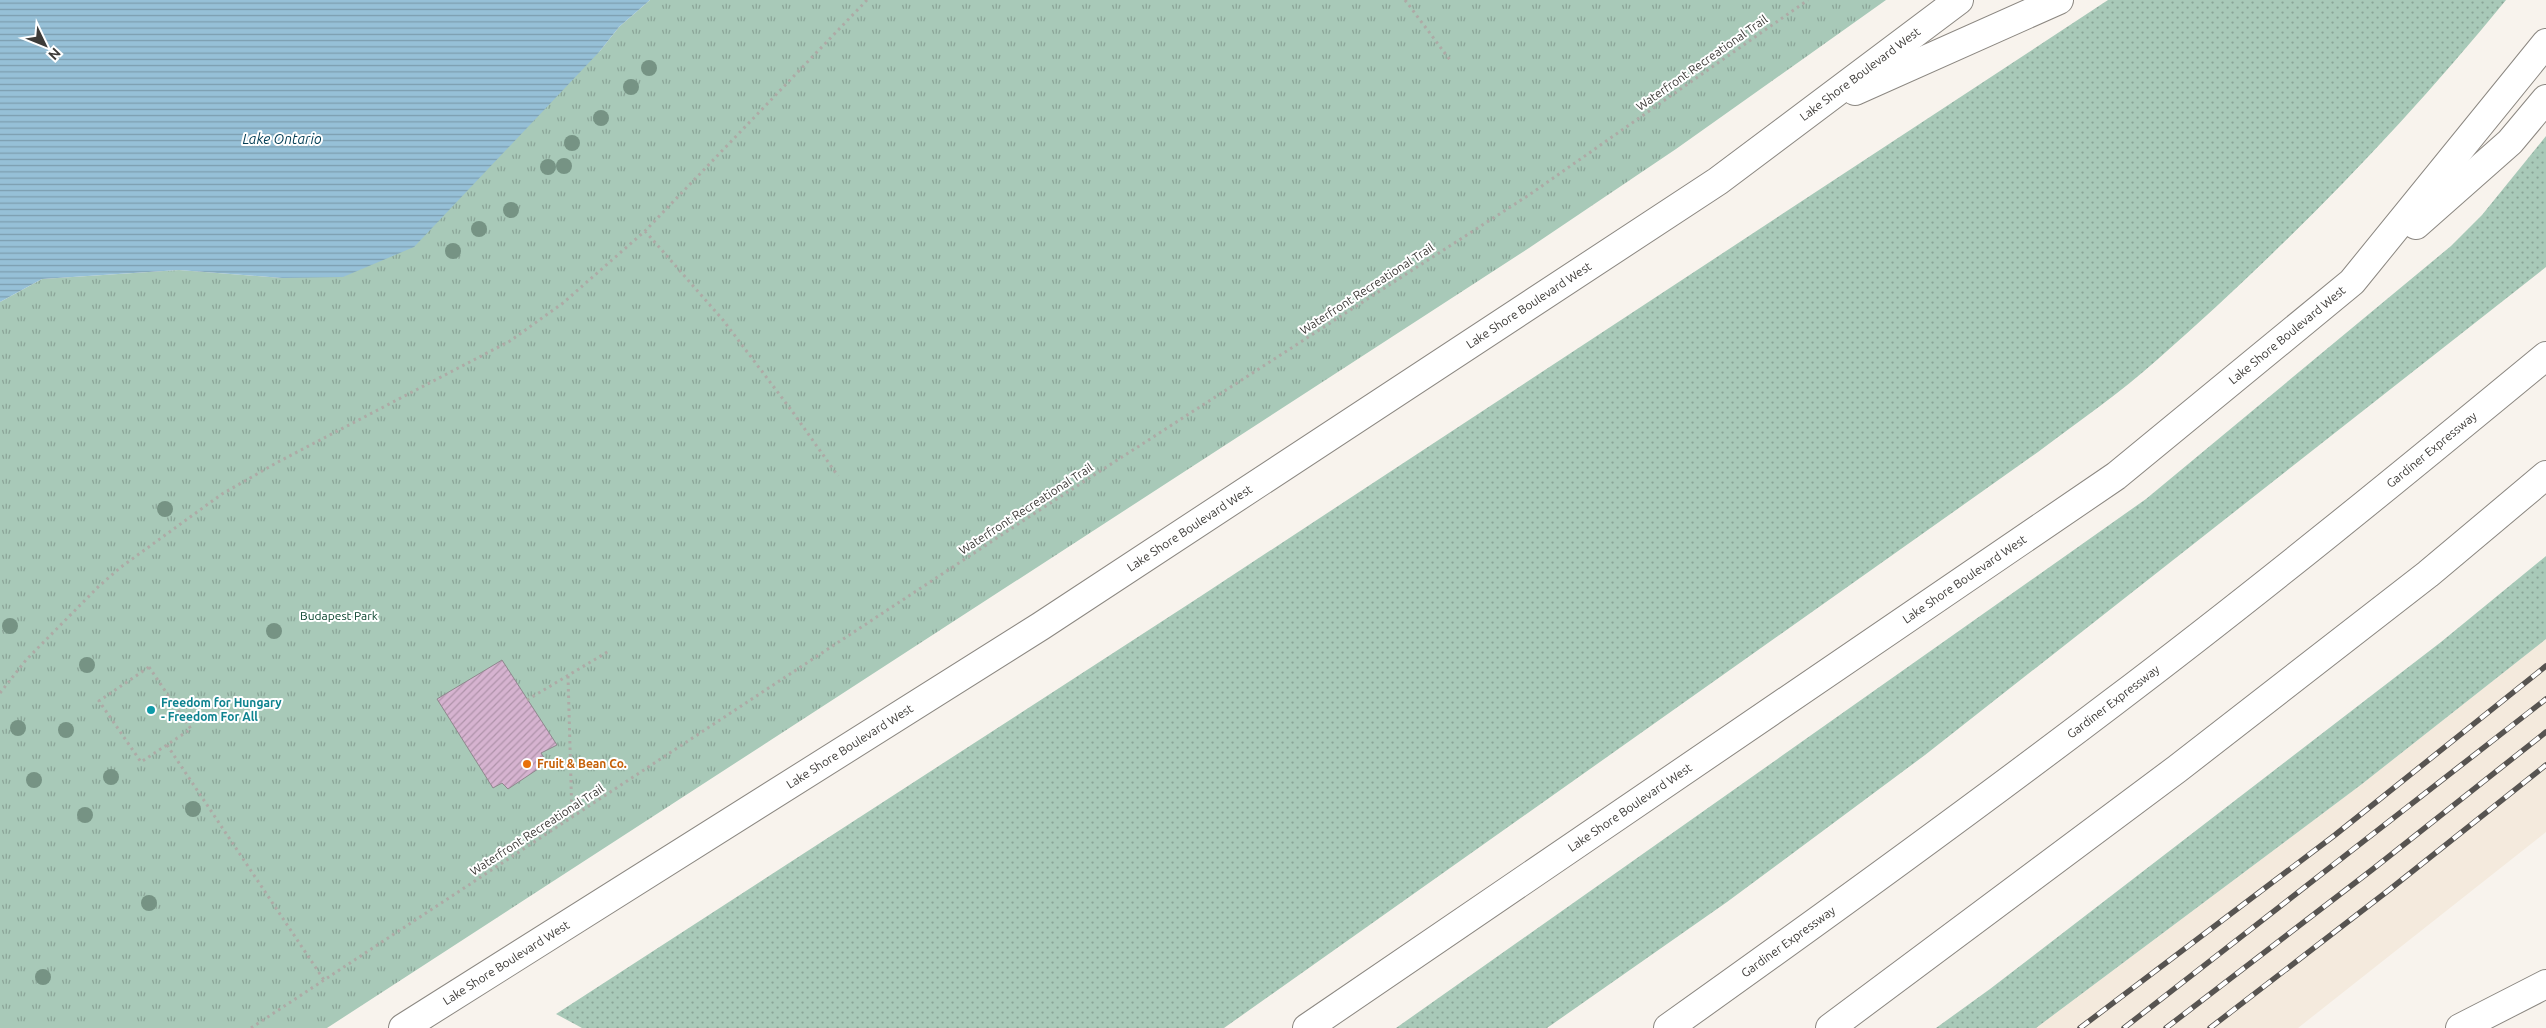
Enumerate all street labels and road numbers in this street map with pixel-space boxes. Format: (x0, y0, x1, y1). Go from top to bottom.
street label: Waterfront Recreational Trail (1634, 12, 1770, 113)
street label: Lake Shore Boulevard West (1797, 24, 1923, 123)
street label: Waterfront Recreational Trail (1297, 240, 1436, 337)
street label: Lake Shore Boulevard West (1464, 259, 1594, 351)
street label: Lake Shore Boulevard West (2226, 283, 2348, 387)
street label: Gardiner Expressway (2384, 409, 2479, 490)
street label: Waterfront Recreational Trail (956, 460, 1095, 557)
street label: Lake Shore Boulevard West (1124, 482, 1255, 574)
street label: Lake Shore Boulevard West (1900, 532, 2029, 626)
street label: Gardiner Expressway (2064, 662, 2162, 741)
street label: Lake Shore Boulevard West (784, 701, 915, 791)
street label: Lake Shore Boulevard West (1565, 760, 1694, 854)
street label: Waterfront Recreational Trail (467, 781, 606, 878)
street label: Gardiner Expressway (1739, 903, 1838, 980)
street label: Lake Shore Boulevard West (440, 918, 572, 1007)

